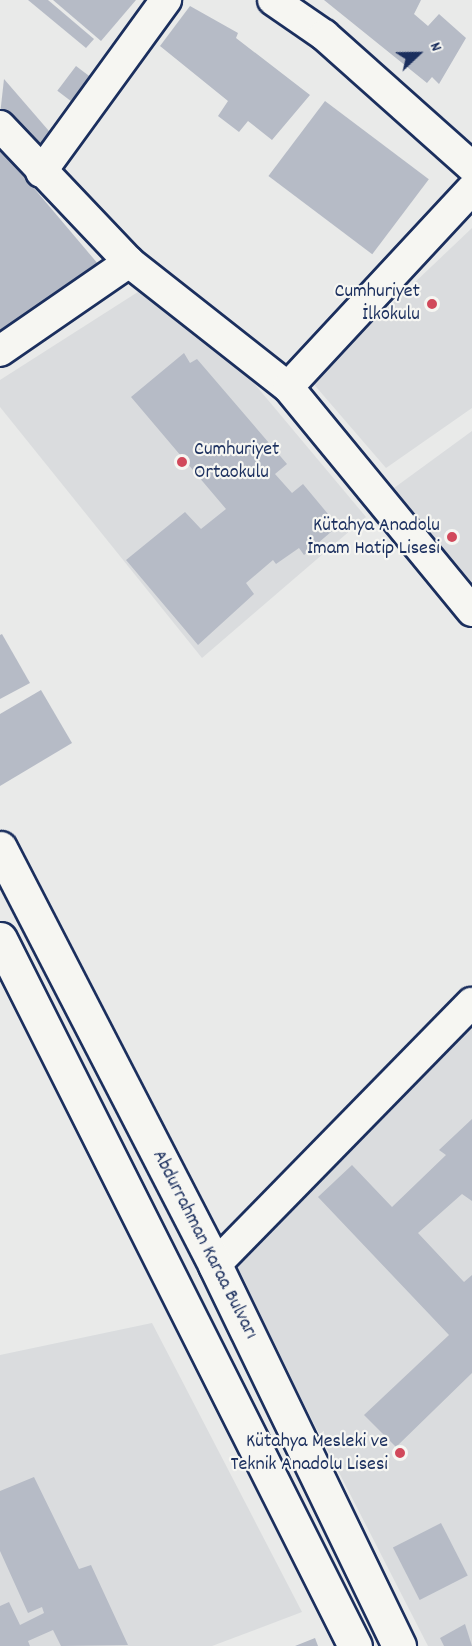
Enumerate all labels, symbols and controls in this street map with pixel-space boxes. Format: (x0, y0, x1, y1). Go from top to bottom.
north arrow (388, 24, 448, 84)
text: N (423, 39, 447, 55)
place label: Cumhuriyet İlkokulu (335, 280, 420, 327)
marker: Cumhuriyet İlkokulu (425, 297, 439, 311)
place label: Cumhuriyet Ortaokulu (194, 438, 279, 485)
marker: Cumhuriyet Ortaokulu (175, 455, 189, 469)
place label: Kütahya Anadolu İmam Hatip Lisesi (307, 514, 440, 561)
marker: Kütahya Anadolu İmam Hatip Lisesi (445, 530, 459, 544)
street label: Abdurrahman Karaa Bulvarı (146, 1146, 262, 1344)
place label: Kütahya Mesleki ve Teknik Anadolu Lisesi (230, 1430, 388, 1477)
marker: Kütahya Mesleki ve Teknik Anadolu Lisesi (393, 1446, 407, 1460)

